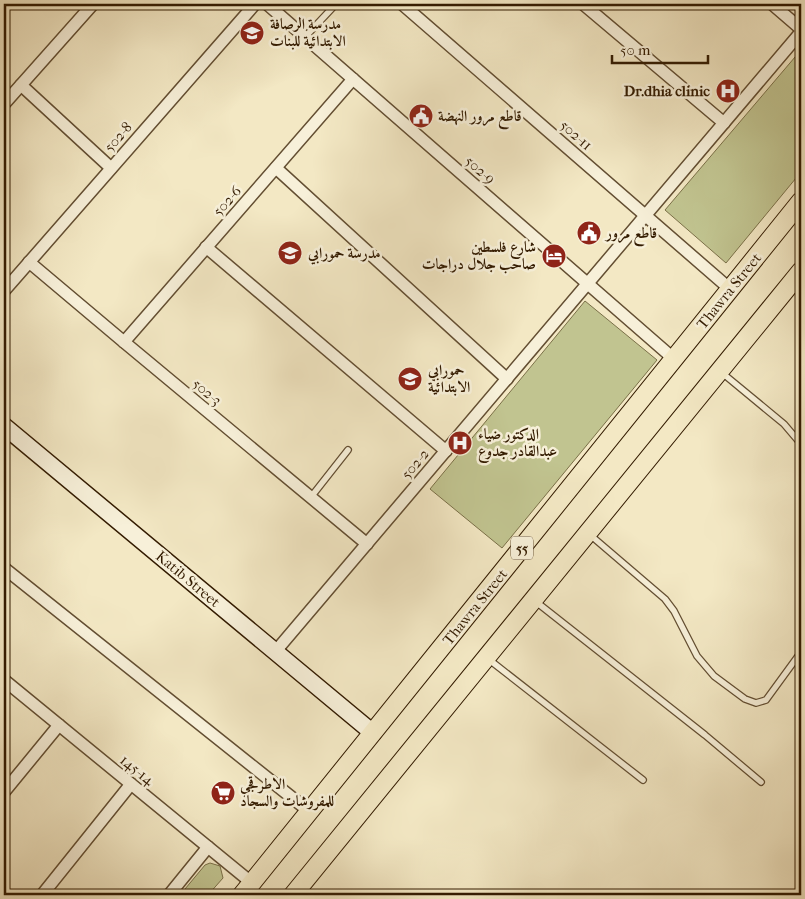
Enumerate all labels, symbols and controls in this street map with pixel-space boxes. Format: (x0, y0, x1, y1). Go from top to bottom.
place label: مدرسة الرصافة الابتدائية للبنات (270, 15, 346, 50)
school or university icon: مدرسة الرصافة الابتدائية للبنات (239, 20, 265, 46)
scale bar (612, 32, 709, 64)
text: 50 m (620, 41, 651, 59)
hospital icon: Dr.dhia clinic (715, 78, 741, 104)
place label: Dr.dhia clinic (624, 82, 710, 100)
public building icon: قاطع مرور النهضة (408, 103, 434, 129)
place label: قاطع مرور النهضة (438, 107, 522, 130)
street label: 502-11 (556, 116, 596, 154)
street label: 502-8 (100, 118, 136, 156)
street label: 502-9 (461, 152, 499, 188)
street label: 502-6 (209, 181, 246, 220)
public building icon: قاطع مرور (576, 220, 602, 246)
place label: قاطع مرور (604, 224, 657, 247)
place label: شارع فلسطين صاحب جلال دراجات (422, 238, 536, 274)
school or university icon: مدرسة حمورابي (277, 240, 303, 266)
hotel icon: شارع فلسطين صاحب جلال دراجات (541, 243, 567, 269)
place label: مدرسة حمورابي (307, 244, 381, 265)
street label: Thawra Street (693, 249, 766, 333)
place label: حمورابي الابتدائية (427, 361, 470, 396)
school or university icon: حمورابي الابتدائية (397, 366, 423, 392)
street label: 502-3 (189, 375, 225, 409)
place label: الدكتور ضياء عبدالقادر جدوع (478, 425, 557, 463)
hospital icon: الدكتور ضياء عبدالقادر جدوع (447, 430, 473, 456)
street label: 502-2 (397, 445, 433, 483)
road number: 55 (511, 536, 533, 560)
street label: Katib Street (152, 547, 224, 611)
street label: Thawra Street (439, 565, 512, 649)
street label: 145-14 (116, 751, 158, 790)
place label: الاطرقجي للمفروشات والسجاد (240, 775, 334, 811)
supermarket icon: الاطرقجي للمفروشات والسجاد (210, 780, 236, 806)

